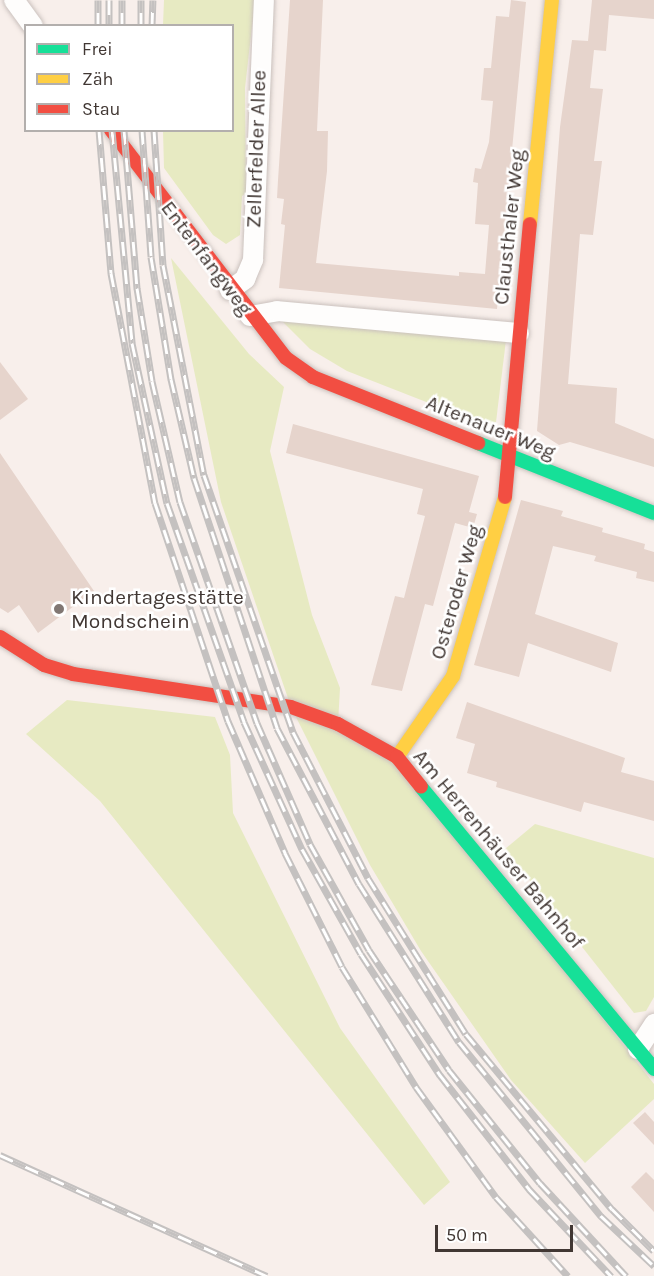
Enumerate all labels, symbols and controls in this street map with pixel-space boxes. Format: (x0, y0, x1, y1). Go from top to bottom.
legend (24, 24, 234, 132)
text: Frei (82, 38, 113, 60)
text: Zäh (82, 68, 113, 90)
street label: Zellerfelder Allee (241, 69, 271, 229)
text: Stau (82, 98, 120, 120)
street label: Clausthaler Weg (488, 148, 530, 306)
street label: Entenfangweg (156, 196, 258, 320)
street label: Altenauer Weg (422, 390, 560, 464)
street label: Osteroder Weg (425, 522, 487, 662)
place label: Kindertagesstätte Mondschein (71, 584, 244, 634)
marker: Kindertagesstätte Mondschein (52, 602, 66, 616)
street label: Am Herrenhäuser Bahnhof (408, 744, 590, 954)
scale bar (438, 1213, 576, 1251)
text: 50 m (446, 1224, 488, 1246)

